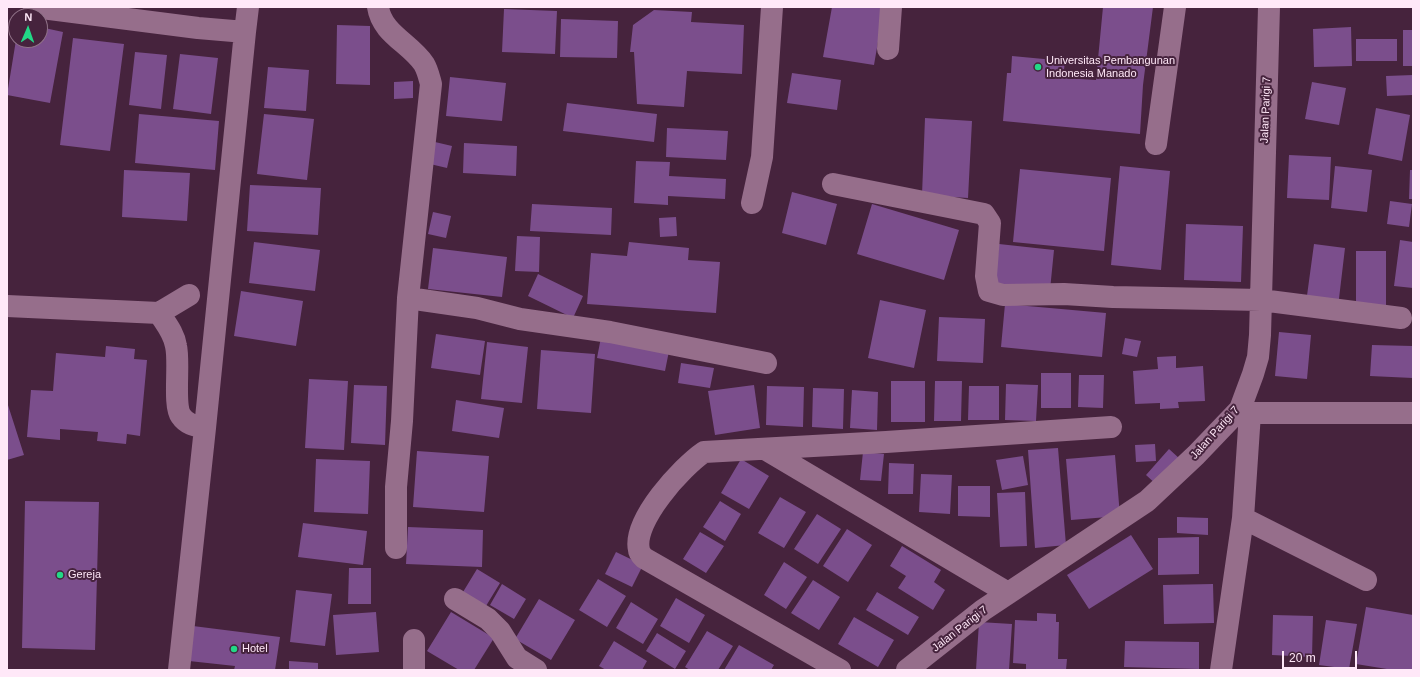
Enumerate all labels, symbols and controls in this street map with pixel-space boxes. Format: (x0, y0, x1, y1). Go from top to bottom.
north arrow (8, 8, 48, 48)
text: N (24, 11, 33, 23)
place label: Universitas Pembangunan Indonesia Manado (1046, 54, 1175, 80)
marker: Universitas Pembangunan Indonesia Manado (1033, 62, 1043, 72)
street label: Jalan Parigi 7 (1258, 76, 1274, 144)
street label: Jalan Parigi 7 (1188, 404, 1242, 462)
place label: Gereja (68, 568, 101, 582)
marker: Gereja (55, 570, 65, 580)
street label: Jalan Parigi 7 (930, 603, 990, 655)
place label: Hotel (242, 642, 268, 656)
scale bar (1284, 643, 1359, 669)
marker: Hotel (229, 644, 239, 654)
text: 20 m (1289, 651, 1316, 665)

